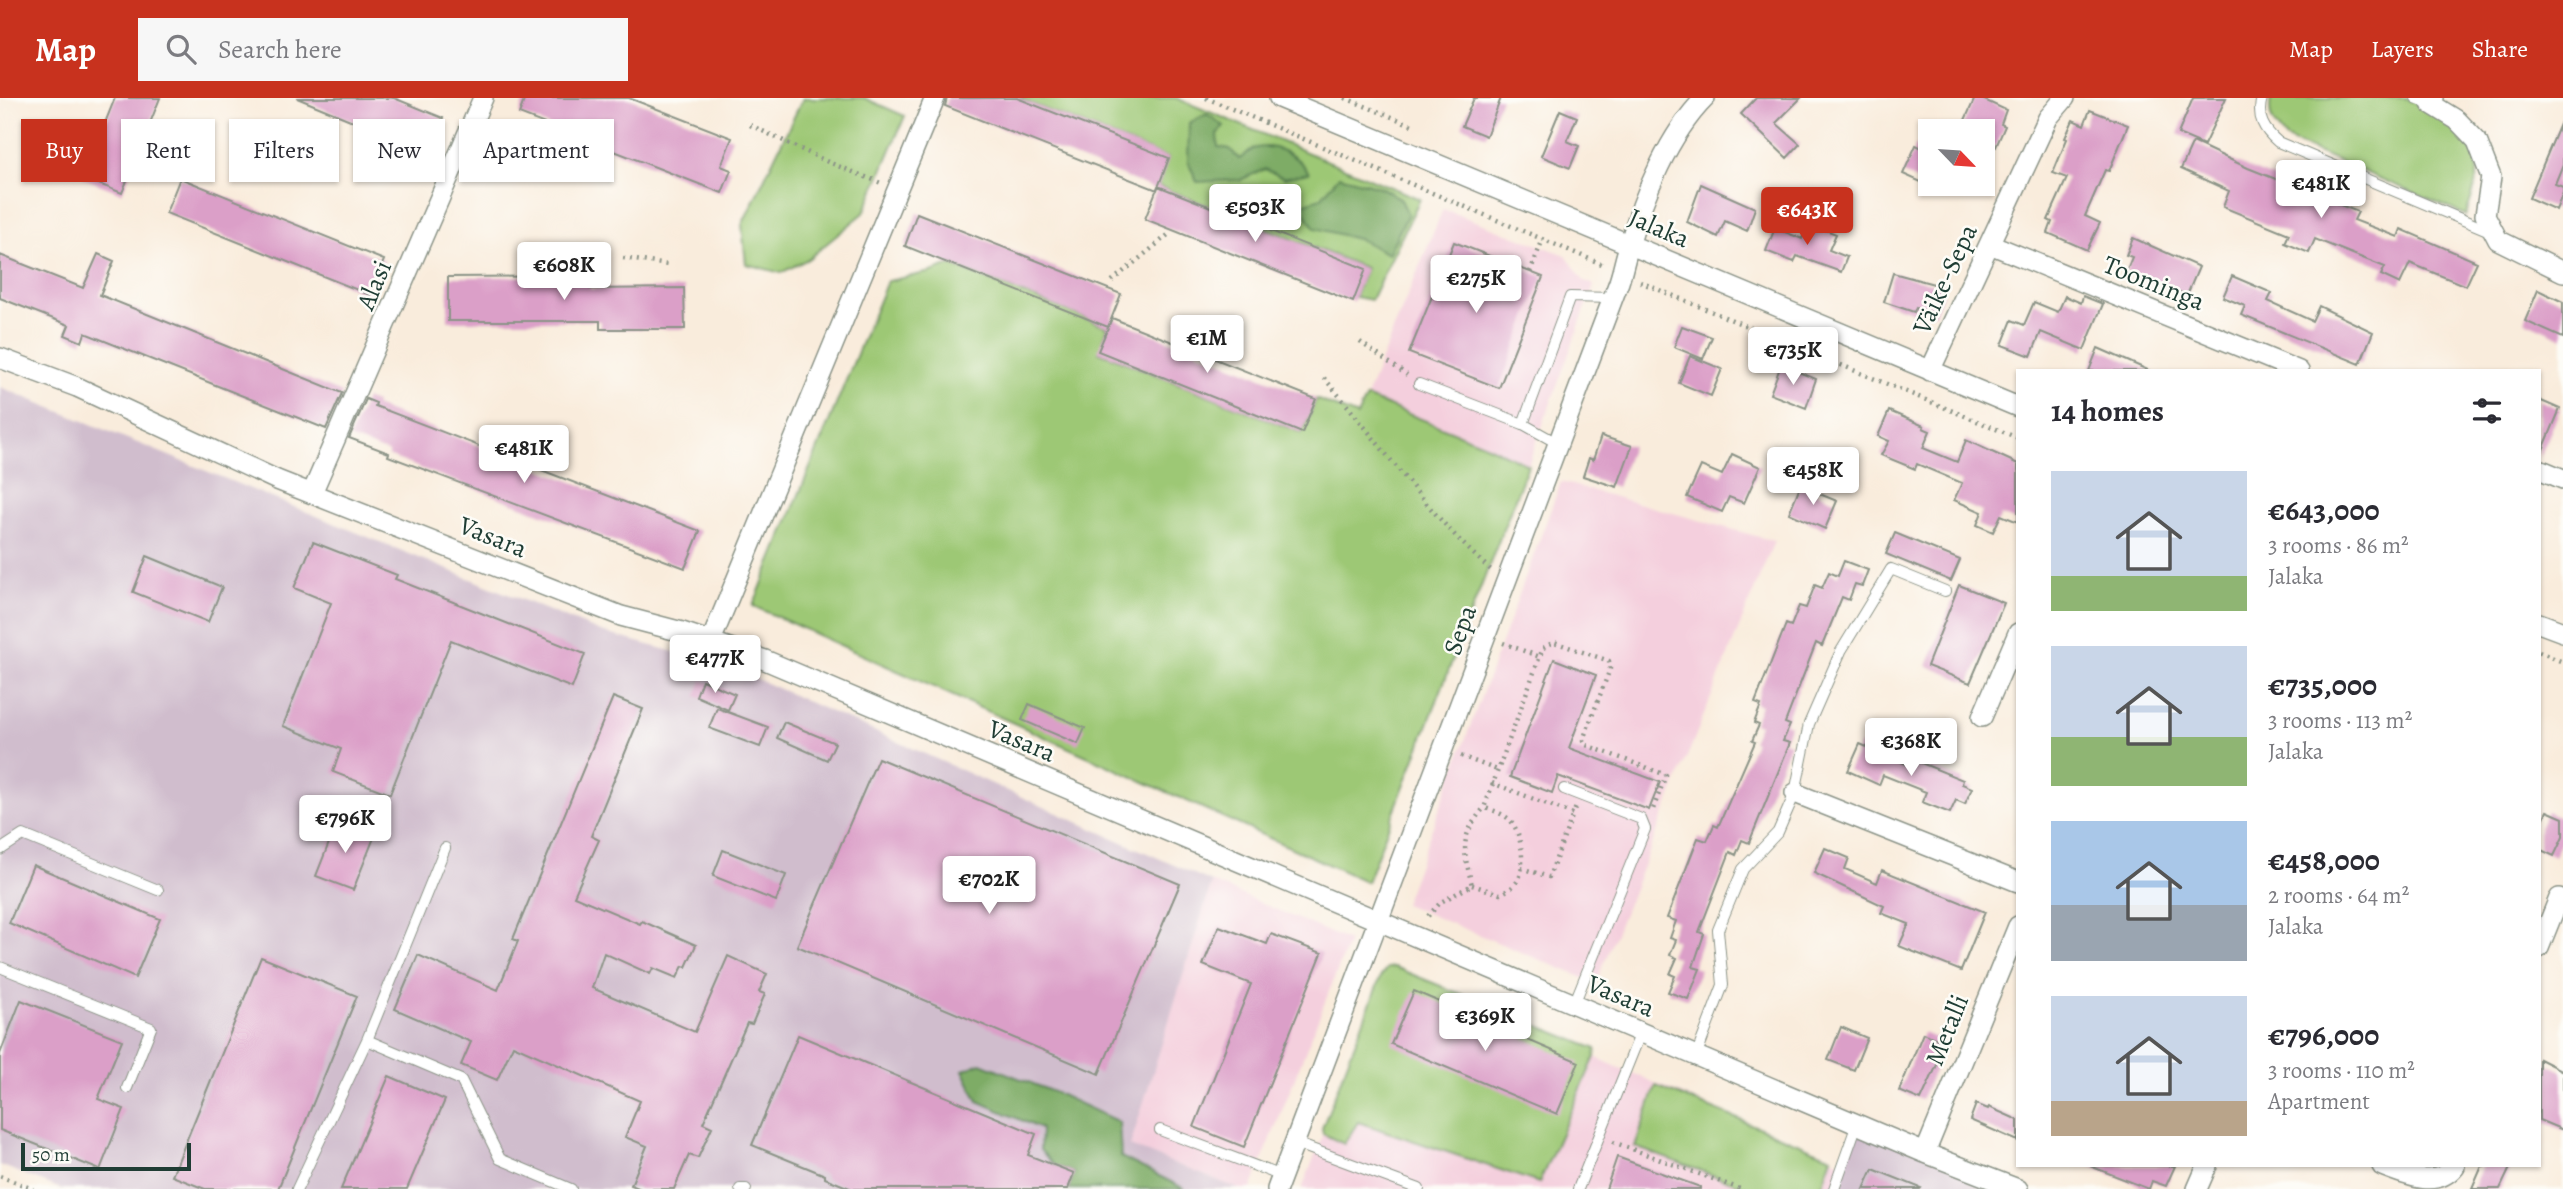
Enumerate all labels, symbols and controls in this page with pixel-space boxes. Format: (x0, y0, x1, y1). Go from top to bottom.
search box (138, 18, 628, 81)
text: Map (35, 27, 96, 72)
icon: search (162, 30, 200, 68)
text: Search here (218, 32, 342, 67)
text: Map (2289, 33, 2333, 65)
text: Layers (2371, 33, 2434, 65)
text: Share (2472, 33, 2528, 65)
chip: Buy (21, 119, 107, 182)
chip: Rent (121, 119, 215, 182)
chip: Filters (229, 119, 339, 182)
chip: New (353, 119, 445, 182)
chip: Apartment (459, 119, 614, 182)
north arrow (1918, 119, 1995, 196)
map controls (1918, 119, 1995, 196)
pin: €481K (2272, 160, 2370, 220)
text: €481K (2292, 167, 2350, 198)
pin: €503K (1206, 184, 1304, 244)
pin: €643K (1758, 188, 1856, 247)
text: €503K (1225, 191, 1285, 222)
text: €643K (1777, 194, 1837, 225)
street label: Jalaka (1623, 200, 1695, 256)
street label: Väike-Sepa (1904, 218, 1986, 341)
pin: €608K (515, 242, 613, 302)
street label: Toominga (2098, 247, 2210, 319)
text: €608K (533, 249, 595, 280)
street label: Alasi (348, 255, 400, 316)
pin: €275K (1427, 256, 1525, 315)
text: €275K (1446, 262, 1506, 293)
pin: €1M (1173, 316, 1241, 375)
text: €1M (1187, 322, 1227, 353)
pin: €735K (1744, 328, 1842, 387)
text: €735K (1764, 334, 1822, 365)
text: 14 homes (2051, 391, 2164, 431)
icon: filters (2468, 392, 2506, 430)
pin: €481K (475, 426, 573, 485)
text: €481K (495, 432, 553, 463)
pin: €458K (1764, 448, 1862, 507)
text: €458K (1783, 454, 1843, 485)
text: €643,000 (2268, 490, 2380, 530)
icon: home (2107, 499, 2191, 583)
street label: Vasara (453, 507, 532, 566)
text: 3 rooms · 86 m² (2268, 530, 2409, 561)
text: Jalaka (2268, 561, 2324, 592)
street label: Sepa (1435, 600, 1485, 660)
pin: €477K (666, 636, 764, 695)
text: €477K (686, 642, 744, 673)
text: €735,000 (2268, 665, 2377, 705)
icon: home (2107, 674, 2191, 758)
text: 3 rooms · 113 m² (2268, 705, 2412, 736)
street label: Vasara (982, 711, 1061, 771)
pin: €368K (1862, 718, 1960, 778)
text: €368K (1881, 725, 1941, 756)
text: Jalaka (2268, 736, 2324, 767)
pin: €796K (296, 796, 394, 855)
text: €796K (315, 802, 375, 833)
text: €458,000 (2268, 840, 2380, 880)
icon: home (2107, 849, 2191, 933)
pin: €702K (940, 856, 1038, 916)
text: €702K (959, 863, 1019, 894)
text: 2 rooms · 64 m² (2268, 880, 2409, 911)
text: Jalaka (2268, 911, 2324, 942)
street label: Vasara (1581, 966, 1660, 1026)
street label: Metalli (1917, 989, 1977, 1071)
pin: €369K (1436, 993, 1534, 1053)
text: €369K (1455, 1000, 1515, 1031)
text: €796,000 (2268, 1015, 2379, 1055)
icon: home (2107, 1024, 2191, 1108)
text: 3 rooms · 110 m² (2268, 1055, 2415, 1086)
text: Apartment (2268, 1086, 2370, 1117)
scale bar (21, 1140, 191, 1172)
text: 50 m (32, 1142, 70, 1168)

